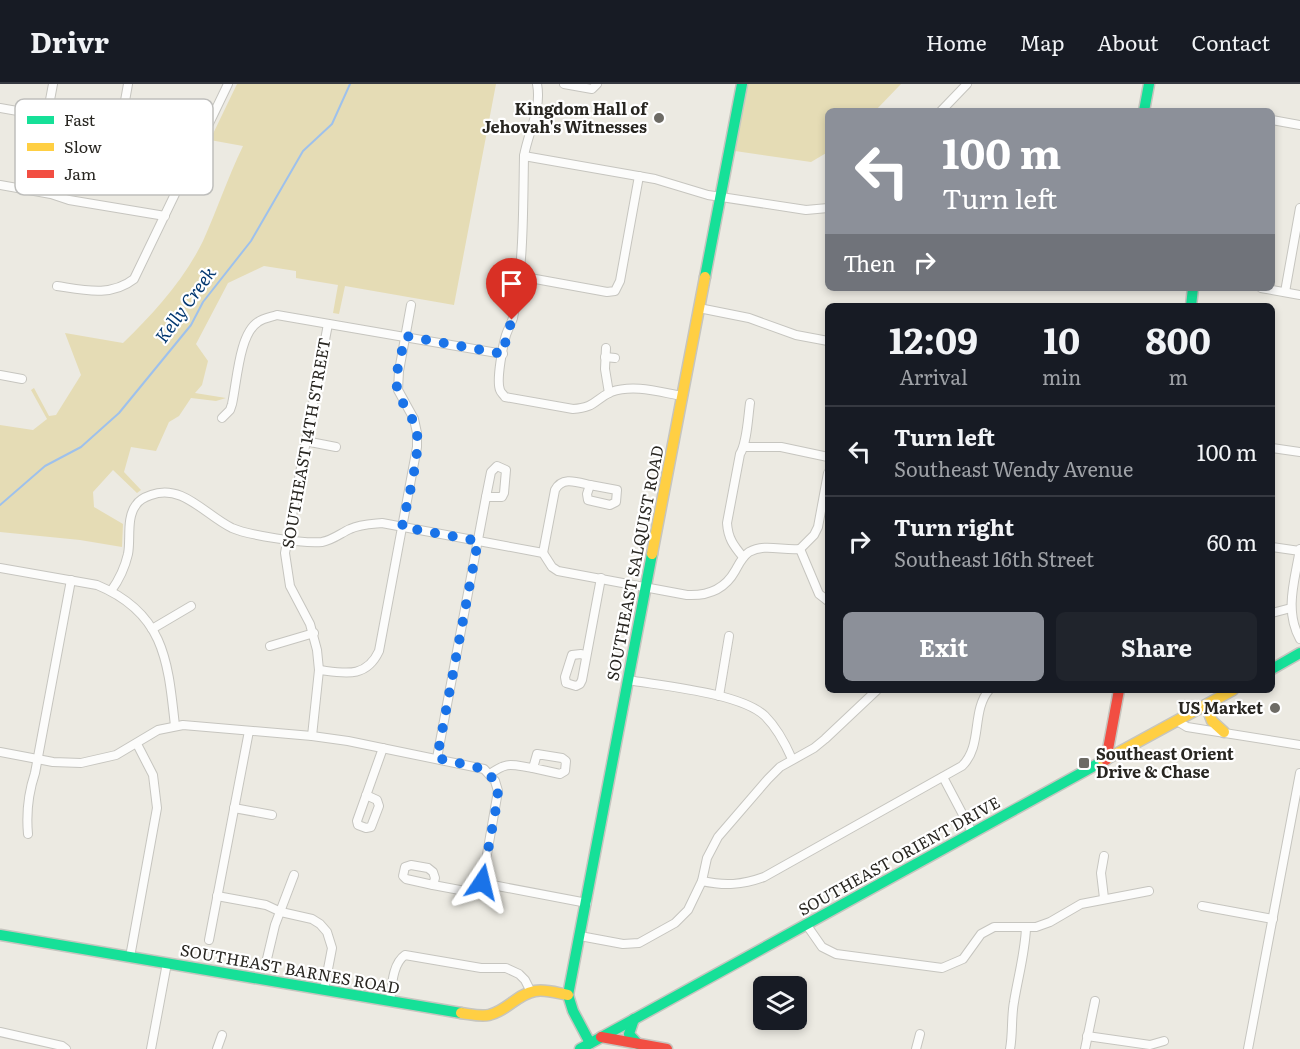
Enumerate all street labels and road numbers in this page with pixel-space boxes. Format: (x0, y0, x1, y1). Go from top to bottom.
street label: SOUTHEAST 14TH STREET (275, 335, 335, 550)
street label: SOUTHEAST SALQUIST ROAD (599, 443, 669, 683)
street label: SOUTHEAST ORIENT DRIVE (793, 790, 1004, 921)
street label: SOUTHEAST BARNES ROAD (179, 937, 402, 999)

